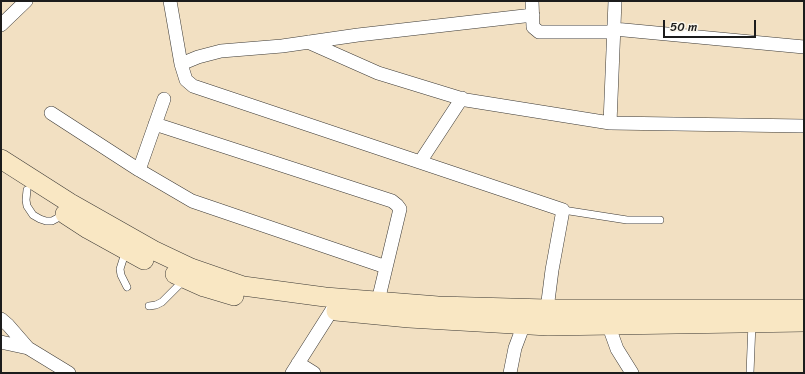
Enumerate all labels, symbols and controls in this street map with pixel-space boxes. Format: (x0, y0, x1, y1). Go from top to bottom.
scale bar (665, 12, 758, 38)
text: 50 m (670, 16, 697, 38)

